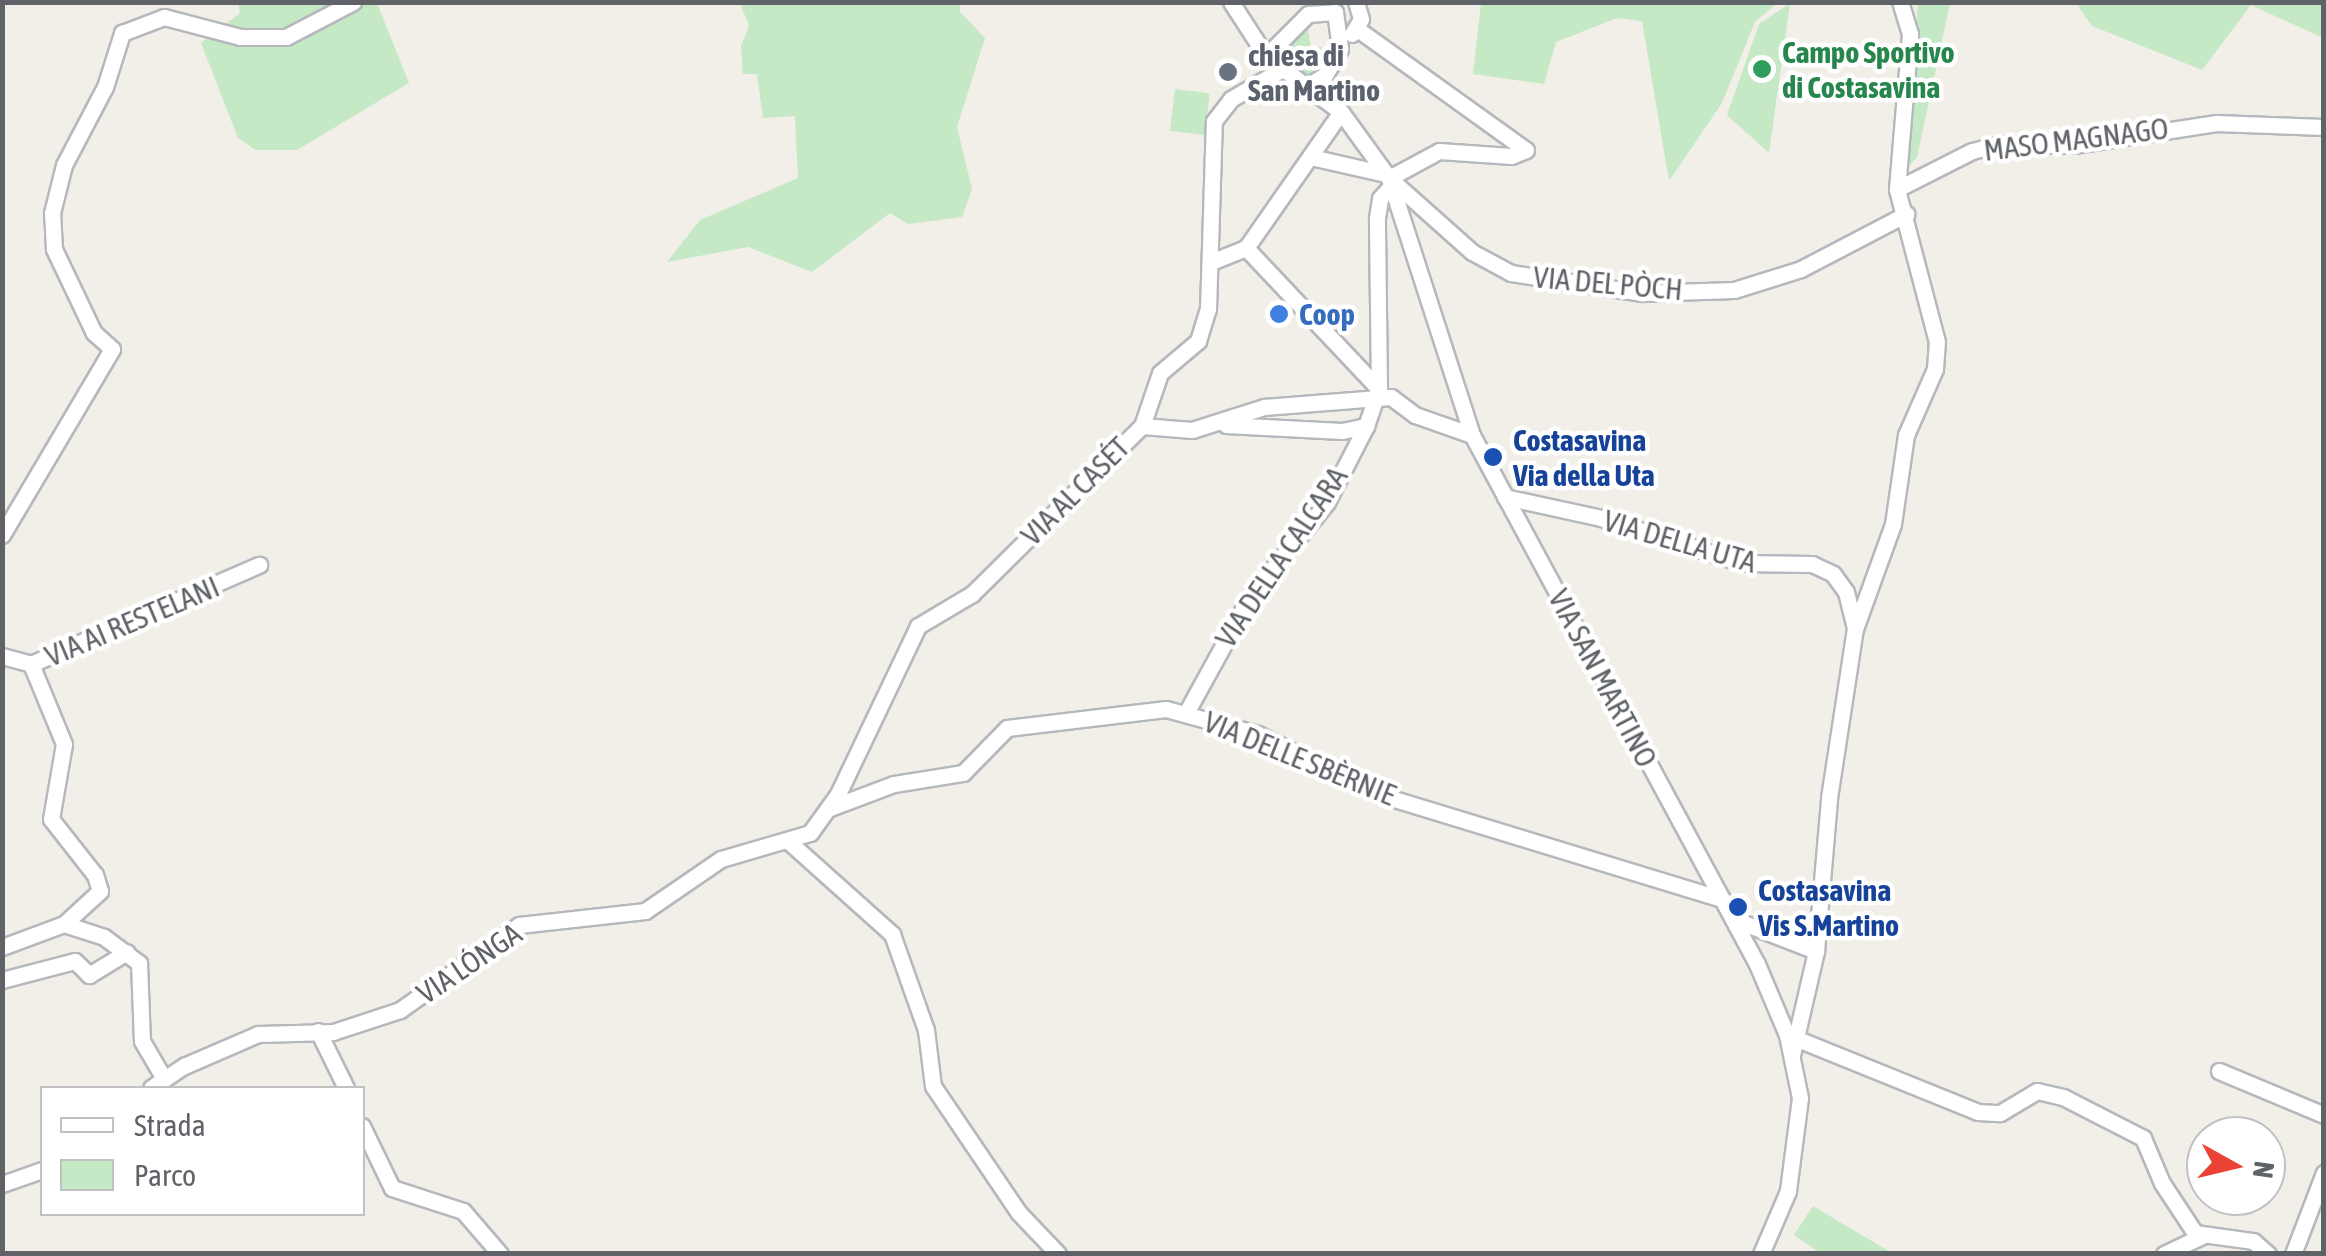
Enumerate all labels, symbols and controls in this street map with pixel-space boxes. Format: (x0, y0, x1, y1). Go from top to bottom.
place label: Campo Sportivo di Costasavina (1782, 34, 1955, 104)
place label: chiesa di San Martino (1248, 37, 1380, 108)
marker: Campo Sportivo di Costasavina (1751, 58, 1773, 80)
marker: chiesa di San Martino (1217, 61, 1239, 83)
street label: MASO MAGNAGO (1982, 110, 2170, 168)
street label: VIA DEL PÒCH (1532, 259, 1684, 307)
place label: Coop (1299, 296, 1355, 332)
marker: Coop (1268, 303, 1290, 325)
place label: Costasavina Via della Uta (1513, 422, 1655, 492)
street label: VIA AL CASÉT (1013, 429, 1137, 553)
marker: Costasavina Via della Uta (1482, 446, 1504, 468)
street label: VIA DELLA CALCARA (1207, 460, 1355, 654)
street label: VIA DELLA UTA (1600, 502, 1760, 580)
street label: VIA AI RESTELANI (40, 568, 224, 674)
street label: VIA SAN MARTINO (1541, 583, 1665, 773)
street label: VIA DELLE SBÈRNIE (1199, 703, 1401, 813)
place label: Costasavina Vis S.Martino (1758, 872, 1899, 942)
marker: Costasavina Vis S.Martino (1727, 896, 1749, 918)
street label: VIA LÓNGA (410, 915, 528, 1011)
legend (40, 1086, 365, 1216)
text: Strada (134, 1108, 206, 1142)
north arrow (2186, 1116, 2286, 1216)
text: Parco (134, 1158, 196, 1192)
text: N (2247, 1159, 2281, 1180)

